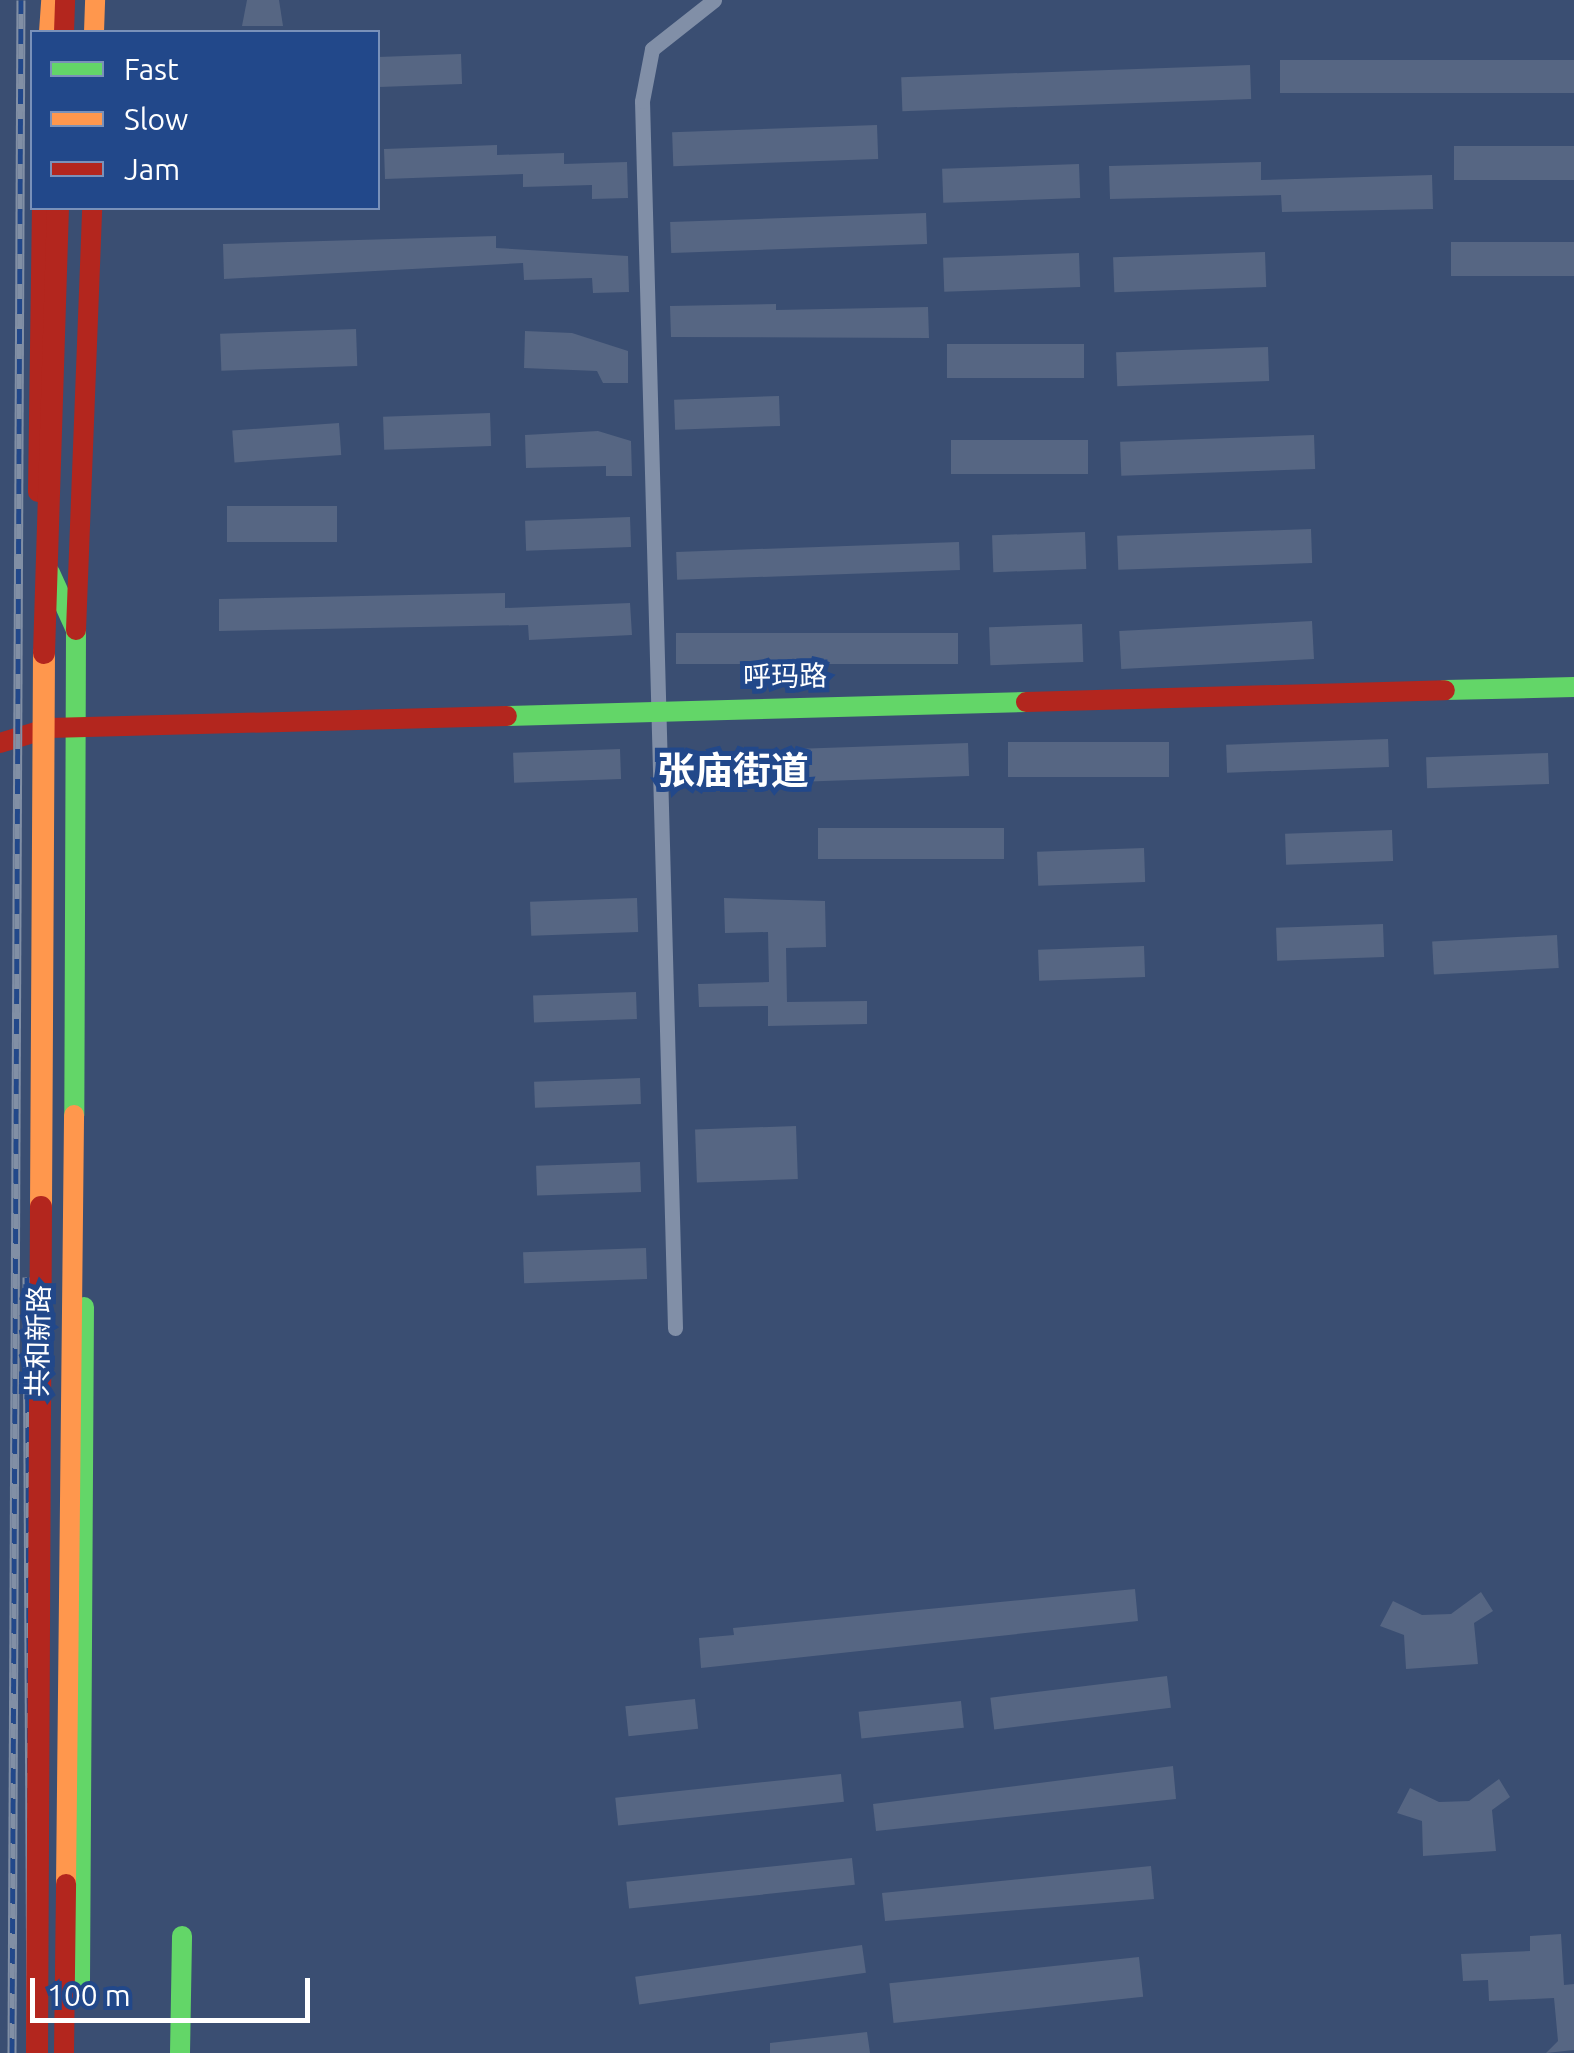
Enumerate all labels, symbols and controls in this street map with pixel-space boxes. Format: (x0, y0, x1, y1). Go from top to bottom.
legend (30, 30, 380, 210)
text: Fast (124, 52, 179, 86)
text: Slow (124, 102, 188, 136)
text: Jam (124, 152, 180, 186)
street label: 呼玛路 (743, 658, 827, 694)
district label: 张庙街道 (657, 748, 809, 794)
street label: 共和新路 (20, 1285, 56, 1397)
scale bar (35, 1958, 315, 2020)
text: 100 m (47, 1978, 131, 2012)

